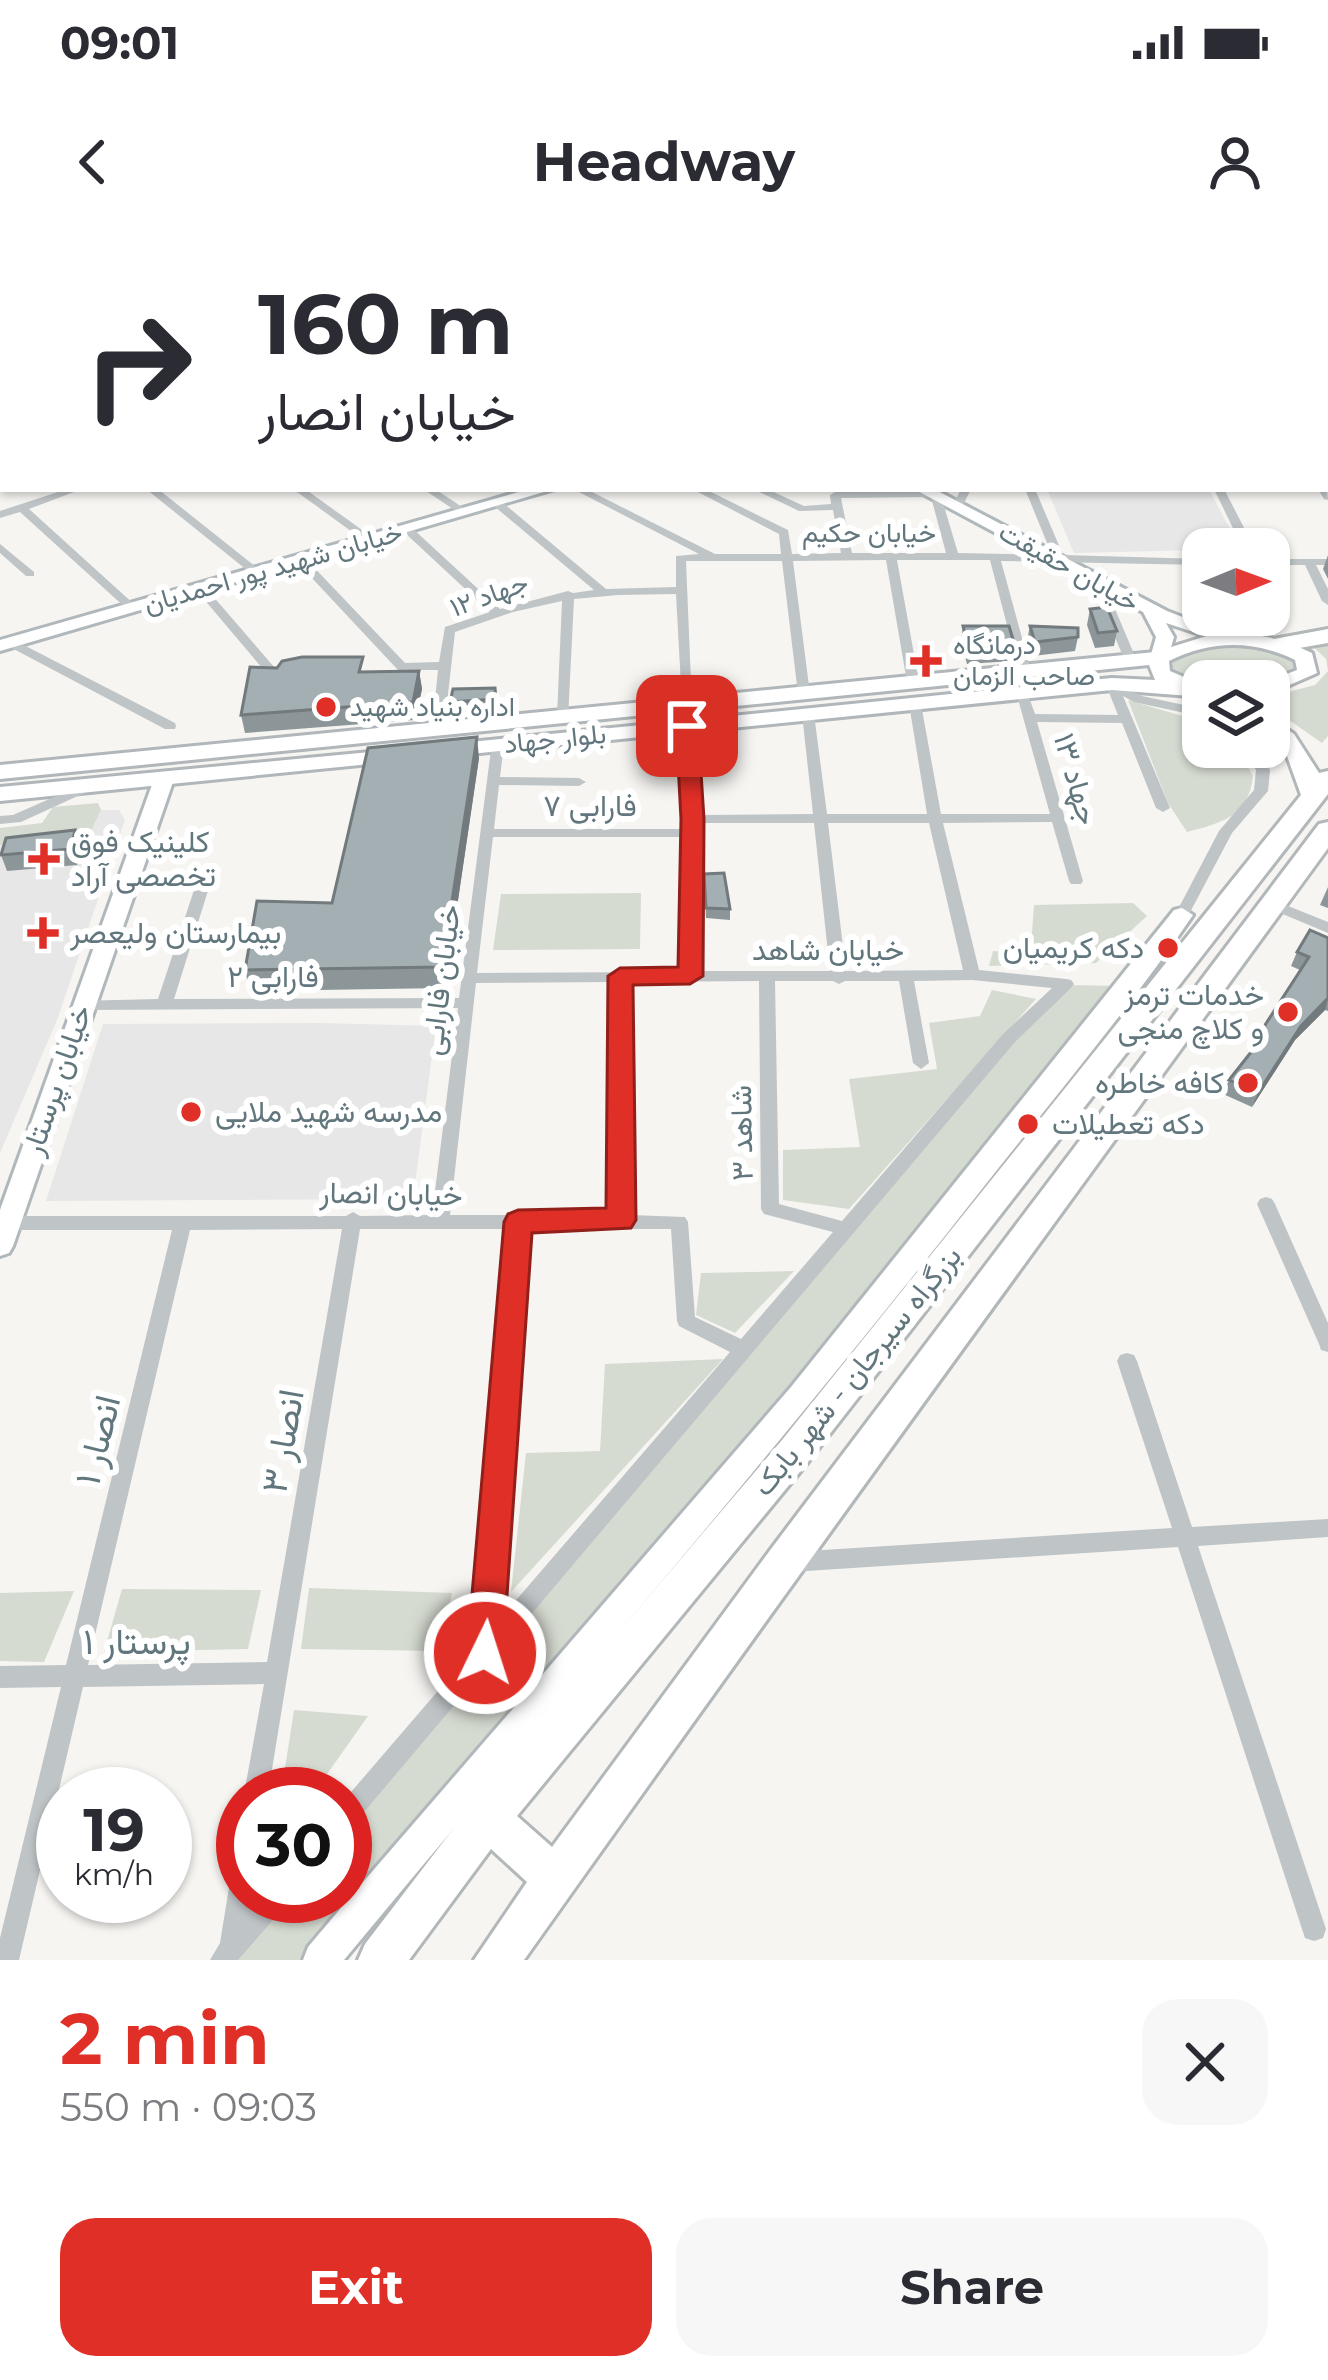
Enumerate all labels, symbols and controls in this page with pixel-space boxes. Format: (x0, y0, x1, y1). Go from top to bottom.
text: 09:01 (60, 15, 179, 70)
icon: back (60, 129, 126, 195)
text: Headway (533, 129, 795, 195)
icon: person (1202, 129, 1268, 195)
text: 160 m (258, 273, 513, 375)
icon: right (60, 288, 216, 444)
text: خیابان انصار (258, 378, 516, 444)
street label: خیابان شهید پور احمدیان (140, 515, 406, 622)
street label: خیابان حقیقت (993, 515, 1145, 619)
street label: خیابان حکیم (802, 516, 936, 550)
north arrow (1182, 528, 1290, 636)
map controls (1182, 528, 1290, 768)
street label: جهاد ۱۲ (445, 565, 533, 625)
place label: درمانگاه صاحب الزمان (953, 628, 1095, 693)
marker: درمانگاه صاحب الزمان (910, 645, 942, 677)
button: layers (1182, 660, 1290, 768)
pin (636, 675, 738, 777)
place label: اداره بنیاد شهید (350, 690, 515, 724)
icon: arrive (654, 693, 720, 759)
marker: اداره بنیاد شهید (313, 694, 339, 720)
street label: بلوار جهاد (502, 717, 608, 761)
street label: جهاد ۱۳ (1046, 729, 1107, 829)
street label: فارابی ۷ (543, 787, 637, 824)
place label: کلینیک فوق تخصصی آراد (71, 823, 216, 894)
marker: کلینیک فوق تخصصی آراد (28, 843, 60, 875)
street label: خیابان فارابی (413, 902, 468, 1057)
place label: بیمارستان ولیعصر (69, 914, 281, 951)
marker: بیمارستان ولیعصر (27, 917, 59, 949)
place label: دکه کریمیان (1003, 929, 1144, 966)
street label: خیابان شاهد (752, 931, 904, 968)
marker: دکه کریمیان (1155, 935, 1181, 961)
street label: فارابی ۲ (227, 958, 319, 995)
place label: خدمات ترمز و کلاچ منجی (1117, 976, 1264, 1049)
marker: خدمات ترمز و کلاچ منجی (1275, 999, 1301, 1025)
street label: خیابان پرستار (13, 1000, 101, 1161)
place label: کافه خاطره (1095, 1064, 1224, 1101)
marker: کافه خاطره (1235, 1070, 1261, 1096)
street label: شاهد ۳ (722, 1085, 761, 1181)
place label: مدرسه شهید ملایی (215, 1093, 442, 1130)
marker: مدرسه شهید ملایی (178, 1099, 204, 1125)
place label: دکه تعطیلات (1052, 1105, 1205, 1142)
marker: دکه تعطیلات (1015, 1111, 1041, 1137)
street label: خیابان انصار (318, 1174, 463, 1213)
street label: بزرگراه سیرجان - شهر بابک (744, 1238, 969, 1503)
street label: انصار ۳ (251, 1386, 314, 1496)
street label: انصار ۱ (65, 1390, 130, 1490)
position arrow (422, 1590, 548, 1716)
street label: پرستار ۱ (83, 1619, 191, 1666)
speed limit sign: 30 (216, 1767, 372, 1923)
text: 19 (83, 1793, 145, 1866)
text: km/h (74, 1856, 154, 1893)
text: 2 min (60, 1994, 270, 2082)
button: close (1142, 1999, 1268, 2125)
text: 550 m · 09:03 (60, 2083, 317, 2131)
button: Exit (60, 2218, 652, 2356)
button: Share (676, 2218, 1268, 2356)

